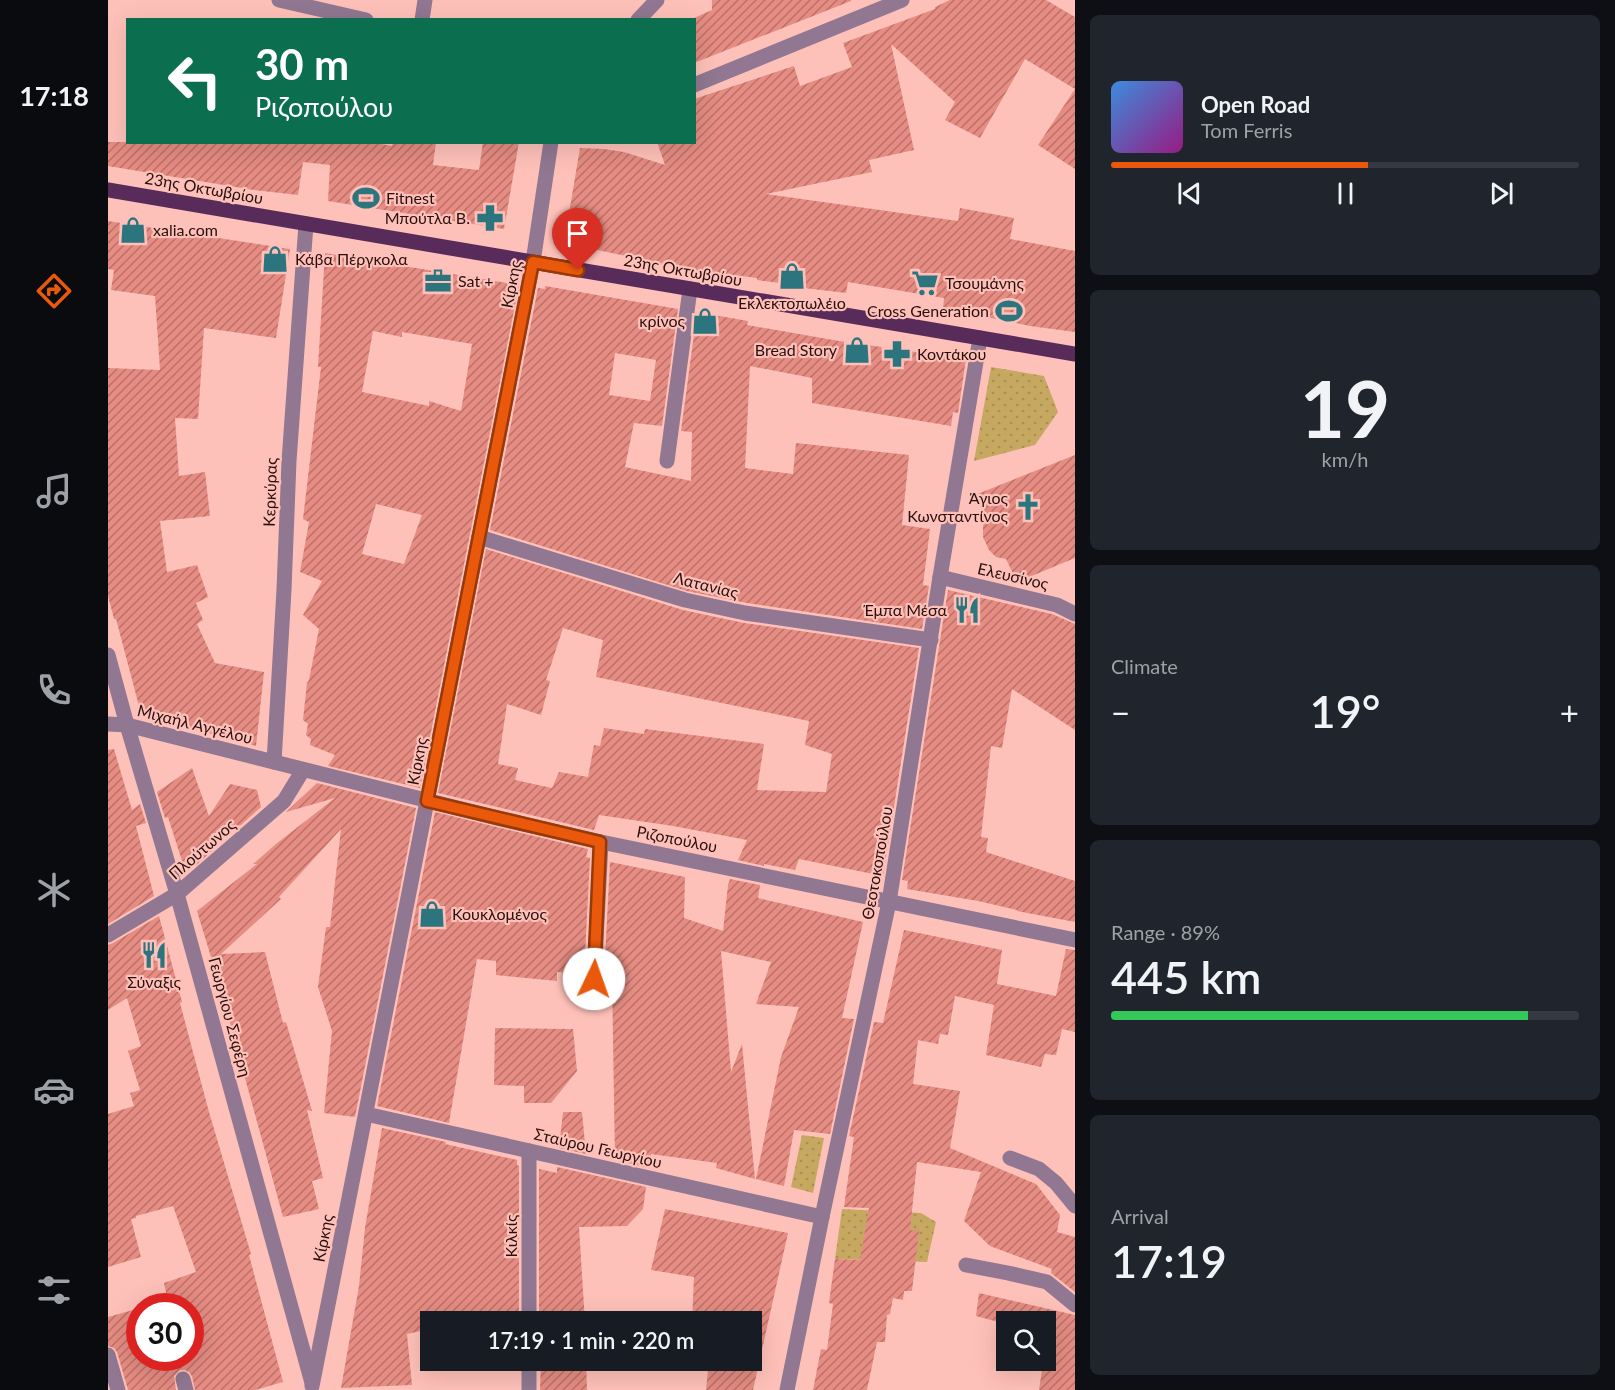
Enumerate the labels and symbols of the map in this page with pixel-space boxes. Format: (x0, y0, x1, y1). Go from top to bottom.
street label: 23ης Οκτωβρίου (143, 168, 265, 207)
sports icon: Fitnest (351, 183, 381, 213)
place label: Fitnest (386, 188, 435, 207)
pharmacy icon: Μπούτλα Β. (475, 203, 505, 233)
place label: Μπούτλα Β. (385, 208, 470, 227)
pin (552, 208, 603, 270)
shop icon: xalia.com (118, 215, 148, 245)
place label: xalia.com (153, 220, 218, 239)
shop icon: Κάβα Πέργκολα (260, 244, 290, 274)
place label: Κάβα Πέργκολα (295, 249, 408, 268)
street label: 23ης Οκτωβρίου (622, 250, 744, 289)
street label: Κίρκης (497, 258, 525, 310)
shop icon: Εκλεκτοπωλέιο (777, 261, 807, 291)
office icon: Sat + (423, 266, 453, 296)
supermarket icon: Τσουμάνης (910, 268, 940, 298)
place label: Sat + (458, 271, 494, 290)
place label: Τσουμάνης (945, 273, 1024, 292)
place label: Εκλεκτοπωλέιο (738, 293, 846, 312)
sports icon: Cross Generation (994, 296, 1024, 326)
place label: Cross Generation (867, 301, 989, 320)
shop icon: κρίνος (690, 306, 720, 336)
place label: κρίνος (639, 311, 686, 330)
shop icon: Bread Story (842, 335, 872, 365)
pharmacy icon: Κοντάκου (882, 339, 912, 369)
place label: Bread Story (755, 340, 838, 359)
place label: Κοντάκου (917, 344, 986, 363)
street label: Κερκύρας (259, 456, 280, 527)
place label: Άγιος Κωνσταντίνος (907, 488, 1009, 525)
church icon: Άγιος Κωνσταντίνος (1013, 492, 1043, 522)
street label: Ελευσίνος (976, 558, 1051, 593)
street label: Λατανίας (672, 567, 741, 602)
restaurant icon: Έμπα Μέσα (952, 595, 982, 625)
place label: Έμπα Μέσα (863, 600, 948, 619)
street label: Μιχαήλ Αγγέλου (136, 700, 255, 747)
street label: Κίρκης (403, 735, 431, 787)
street label: Θεοτοκοπούλου (857, 805, 896, 921)
street label: Πλούτωνος (164, 814, 239, 883)
street label: Ριζοπούλου (635, 821, 719, 856)
shop icon: Κουκλομένος (417, 899, 447, 929)
place label: Κουκλομένος (452, 904, 547, 923)
restaurant icon: Σύναξις (139, 940, 169, 970)
position arrow (562, 947, 626, 1011)
street label: Γεωργίου Σεφέρη (205, 955, 256, 1079)
place label: Σύναξις (127, 972, 181, 992)
street label: Σταύρου Γεωργίου (532, 1124, 664, 1171)
street label: Κίρκης (309, 1212, 337, 1264)
street label: Κιλκίς (501, 1214, 520, 1257)
speed limit sign: 30 (126, 1293, 204, 1371)

